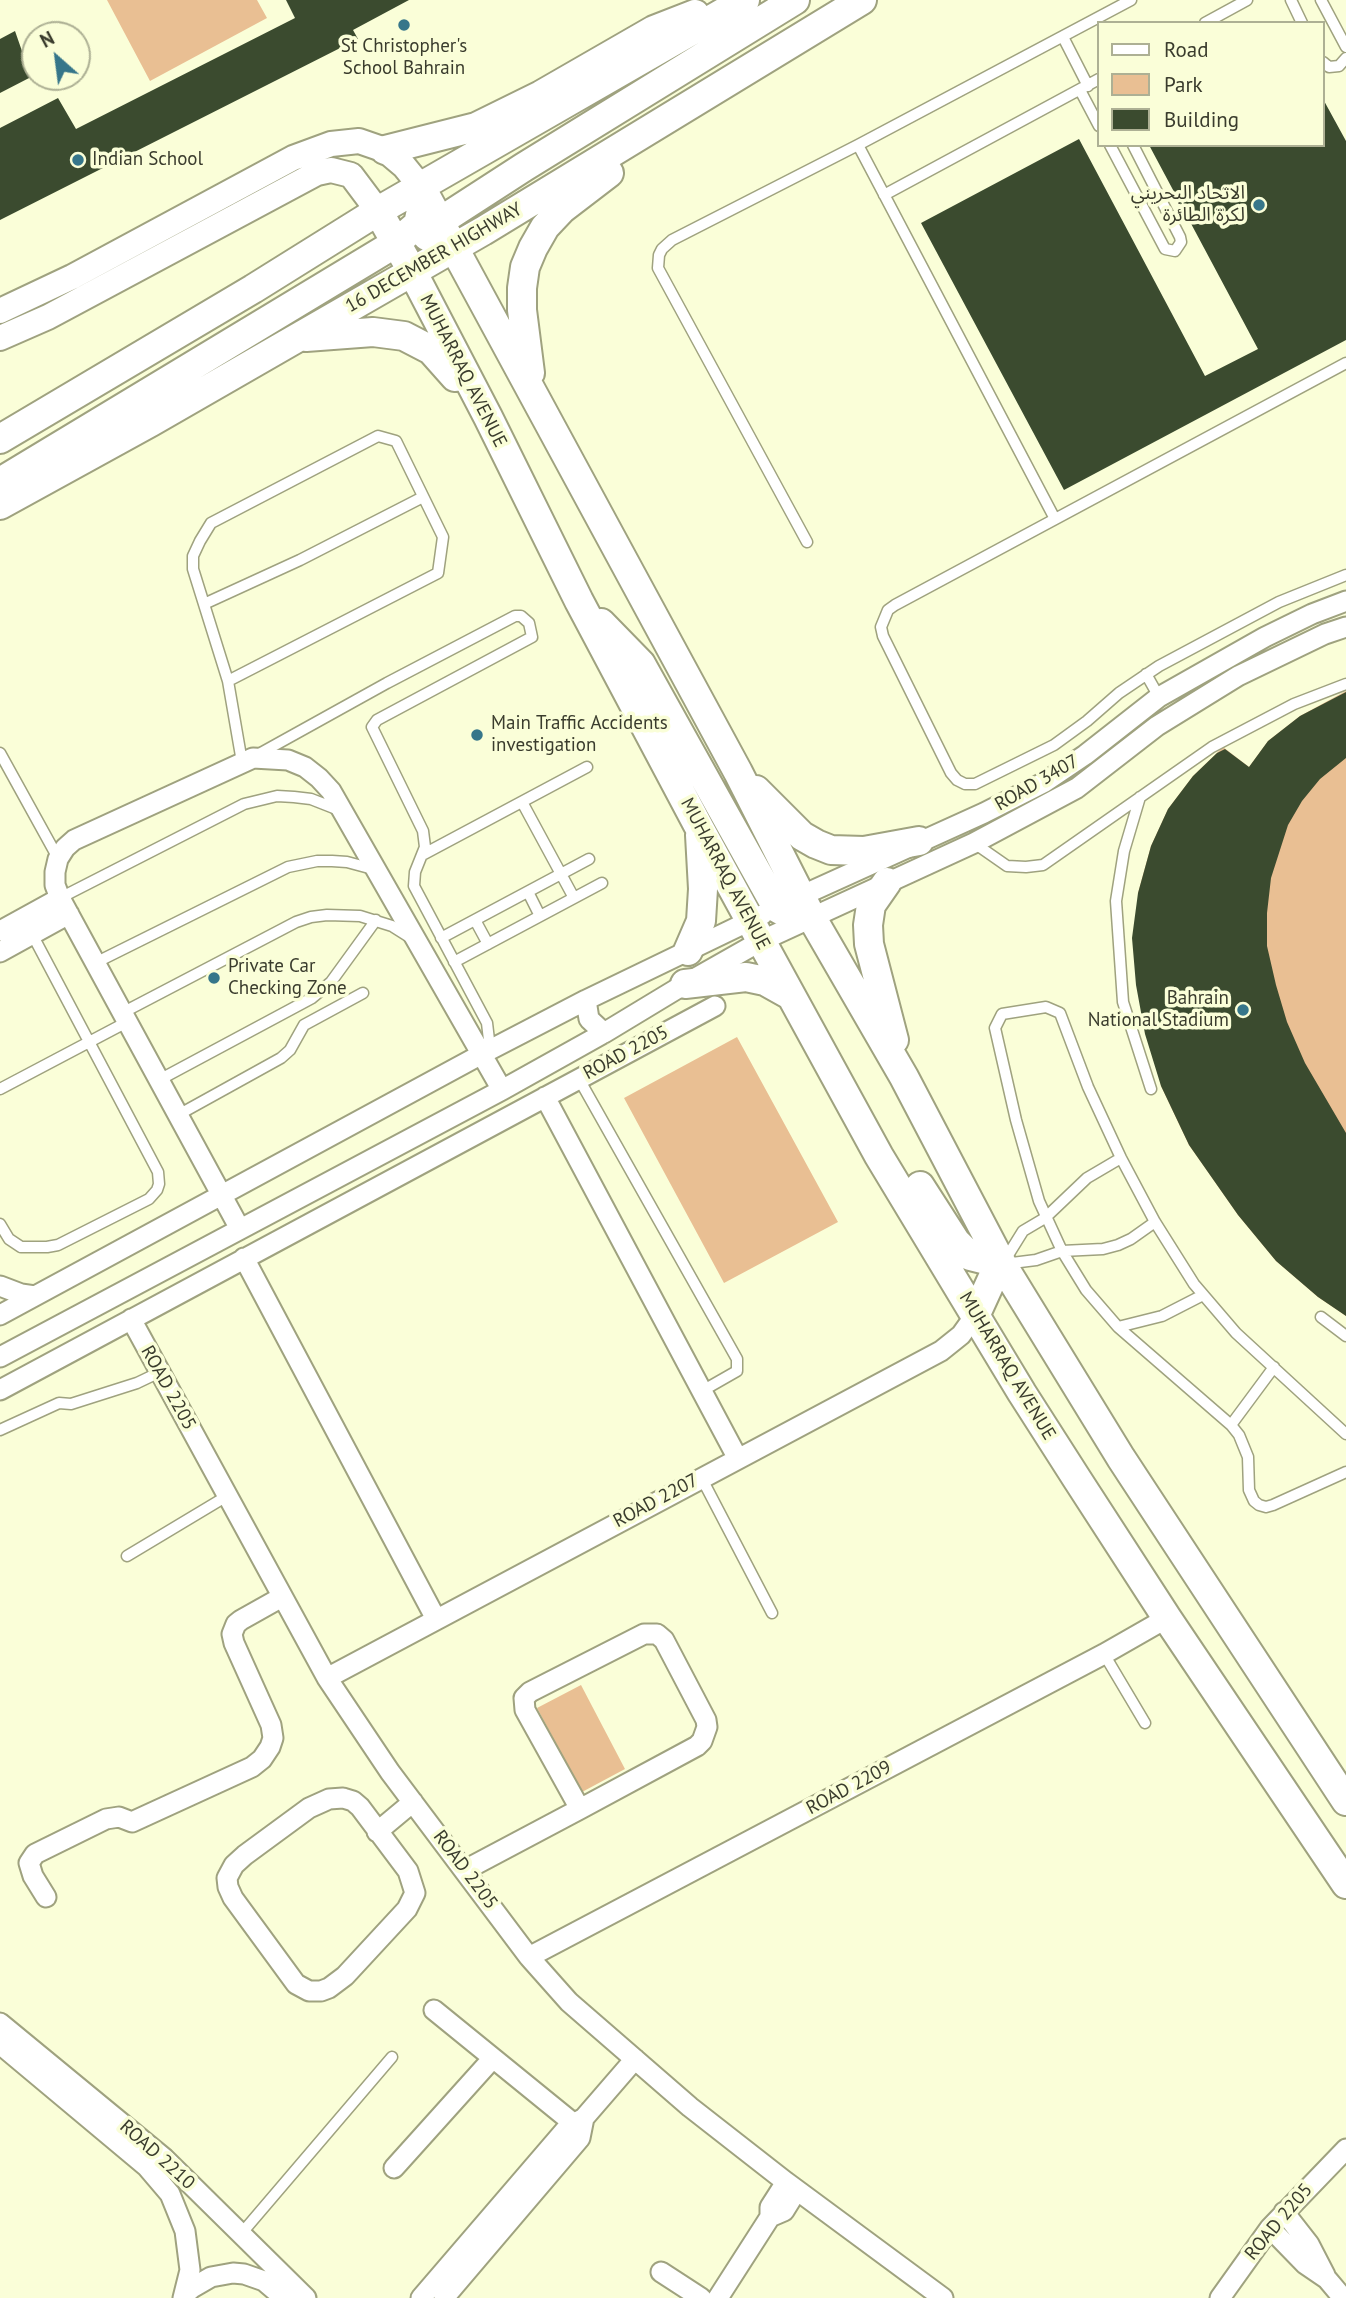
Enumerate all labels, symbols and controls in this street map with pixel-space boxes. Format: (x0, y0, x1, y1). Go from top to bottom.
marker: St Christopher's School Bahrain (396, 17, 412, 33)
north arrow (21, 21, 91, 91)
legend (1098, 21, 1325, 147)
text: N (36, 26, 58, 53)
place label: St Christopher's School Bahrain (341, 36, 467, 80)
text: Road (1164, 36, 1208, 63)
text: Park (1164, 71, 1203, 98)
text: Building (1164, 106, 1239, 133)
place label: Indian School (92, 149, 203, 171)
marker: Indian School (70, 152, 86, 168)
place label: الاتحاد البحريني لكرة الطائرة (1131, 183, 1245, 227)
marker: الاتحاد البحريني لكرة الطائرة (1251, 197, 1267, 213)
street label: 16 DECEMBER HIGHWAY (342, 198, 526, 318)
street label: MUHARRAQ AVENUE (415, 291, 511, 451)
place label: Main Traffic Accidents investigation (491, 713, 668, 757)
marker: Main Traffic Accidents investigation (469, 727, 485, 743)
street label: ROAD 3407 (991, 750, 1083, 816)
street label: MUHARRAQ AVENUE (675, 794, 775, 954)
place label: Private Car Checking Zone (228, 956, 347, 1000)
marker: Private Car Checking Zone (206, 970, 222, 986)
place label: Bahrain National Stadium (1088, 988, 1229, 1032)
marker: Bahrain National Stadium (1235, 1002, 1251, 1018)
street label: ROAD 2205 (580, 1021, 672, 1085)
street label: MUHARRAQ AVENUE (954, 1288, 1060, 1444)
street label: ROAD 2205 (135, 1342, 201, 1434)
street label: ROAD 2207 (610, 1469, 702, 1533)
street label: ROAD 2209 (803, 1756, 895, 1820)
street label: ROAD 2205 (428, 1826, 502, 1914)
street label: ROAD 2210 (115, 2115, 199, 2195)
street label: ROAD 2205 (1240, 2179, 1318, 2265)

